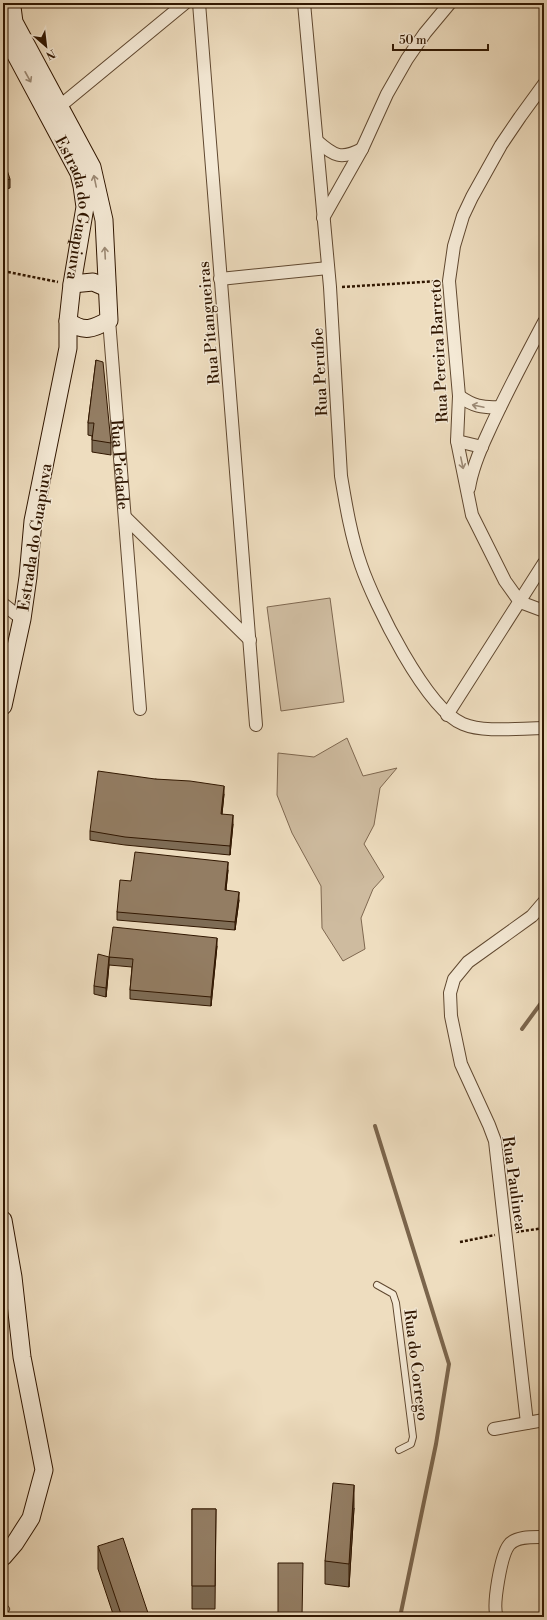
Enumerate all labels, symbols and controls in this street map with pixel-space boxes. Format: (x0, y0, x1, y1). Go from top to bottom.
north arrow (26, 26, 66, 66)
scale bar (393, 26, 488, 52)
text: 50 m (399, 33, 427, 48)
text: N (43, 46, 57, 62)
one-way arrow (25, 71, 33, 83)
street label: Estrada do Guapiuva (50, 133, 94, 282)
one-way arrow (91, 175, 99, 188)
one-way arrow (101, 247, 109, 260)
street label: Rua Pitangueiras (194, 260, 224, 385)
street label: Rua Pereira Barreto (425, 279, 453, 423)
street label: Rua Peruíbe (308, 327, 332, 417)
one-way arrow (472, 401, 485, 409)
street label: Rua Piedade (106, 419, 133, 510)
one-way arrow (458, 456, 466, 469)
street label: Estrada do Guapiuva (13, 461, 57, 612)
street label: Rua Paulinea (498, 1135, 531, 1232)
street label: Rua do Corrego (399, 1308, 433, 1422)

